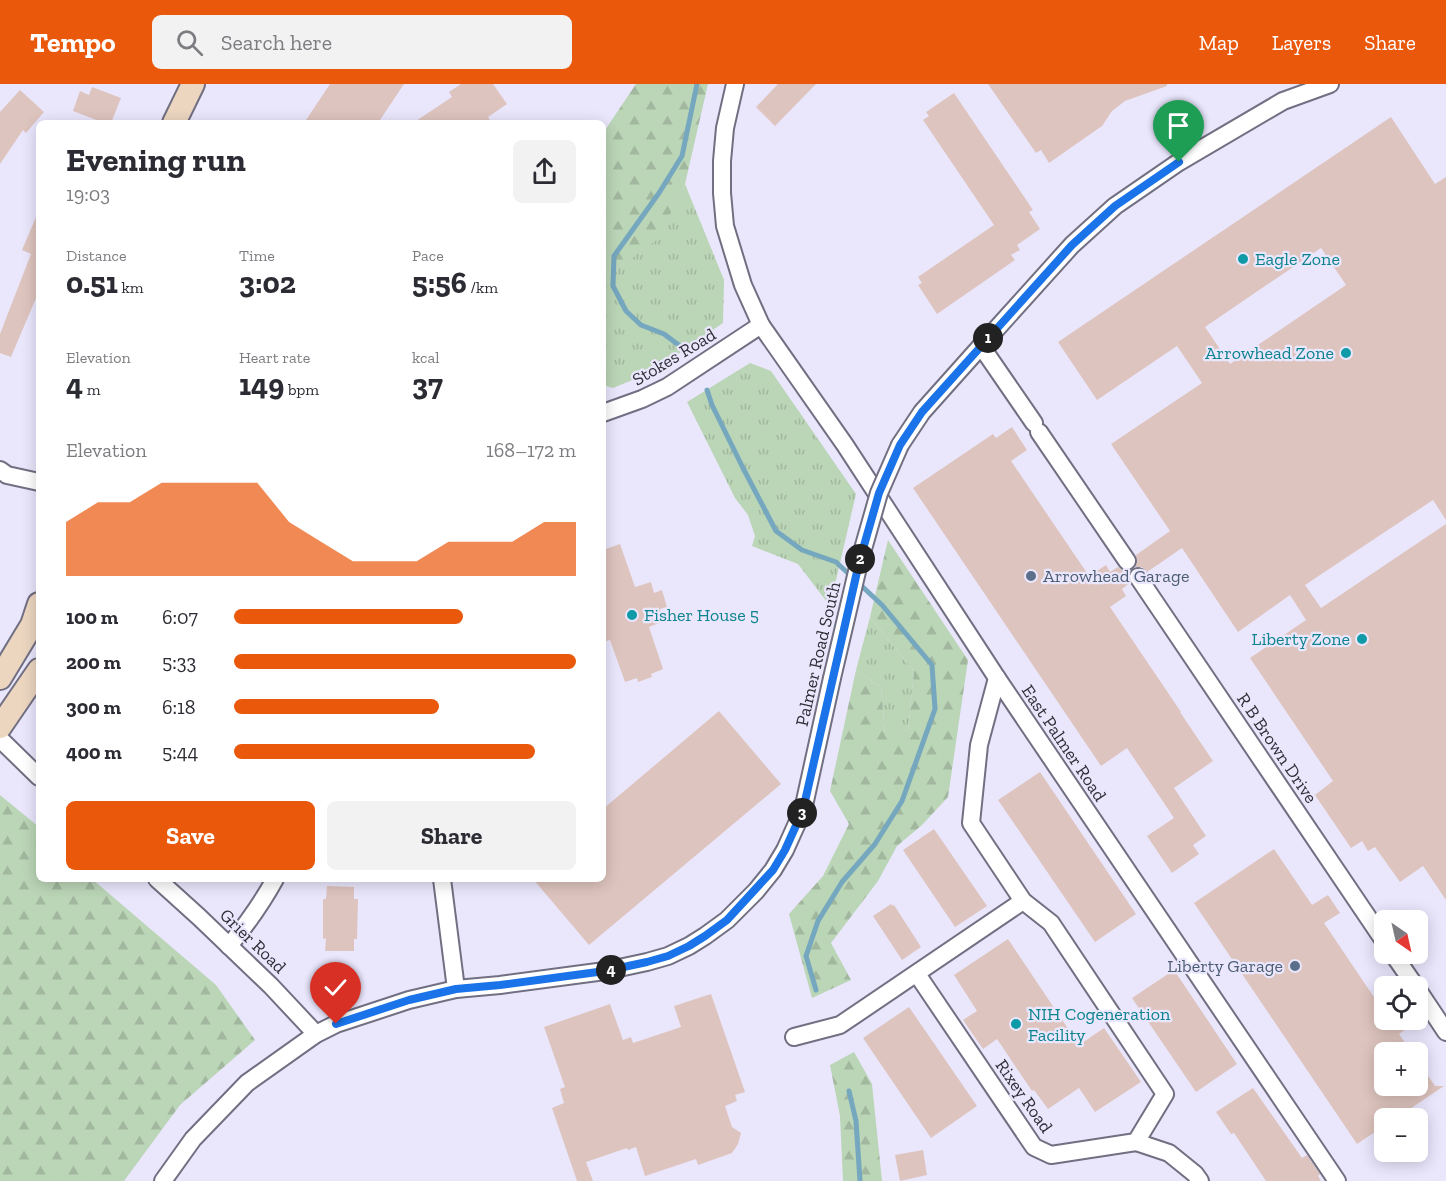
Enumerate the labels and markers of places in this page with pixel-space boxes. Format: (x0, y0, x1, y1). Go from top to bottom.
pin (1153, 100, 1204, 162)
place label: Eagle Zone (1255, 248, 1340, 270)
marker: Eagle Zone (1236, 252, 1250, 266)
pin: 1 (973, 323, 1003, 353)
place label: Arrowhead Zone (1205, 342, 1334, 364)
marker: Arrowhead Zone (1339, 346, 1353, 360)
pin: 2 (845, 544, 875, 574)
place label: Arrowhead Garage (1043, 565, 1189, 587)
marker: Arrowhead Garage (1024, 569, 1038, 583)
place label: Fisher House 5 (644, 604, 759, 626)
marker: Fisher House 5 (625, 608, 639, 622)
place label: Liberty Zone (1252, 628, 1350, 650)
marker: Liberty Zone (1355, 632, 1369, 646)
pin: 3 (787, 798, 817, 828)
pin: 4 (596, 955, 626, 985)
place label: Liberty Garage (1167, 955, 1283, 977)
marker: Liberty Garage (1288, 959, 1302, 973)
pin (310, 962, 361, 1024)
place label: NIH Cogeneration Facility (1028, 1003, 1171, 1046)
marker: NIH Cogeneration Facility (1009, 1017, 1023, 1031)

